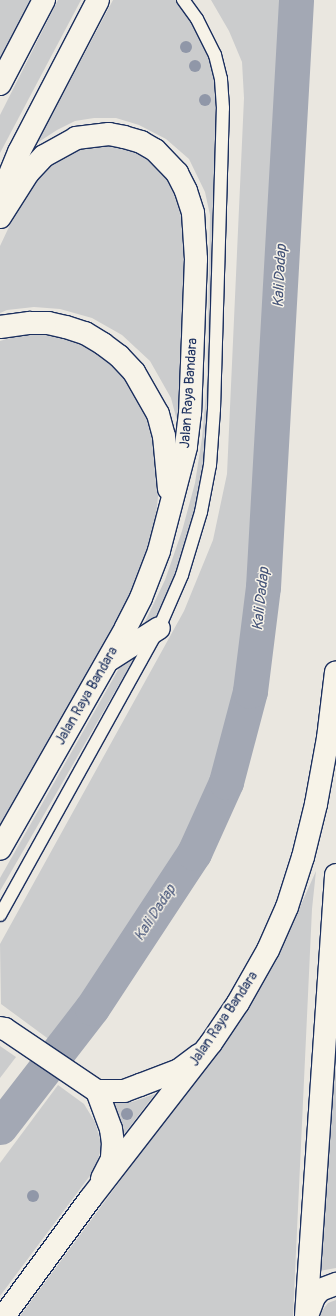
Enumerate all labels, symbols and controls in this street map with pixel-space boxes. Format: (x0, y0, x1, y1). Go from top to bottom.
water label: Kali Dadap (269, 244, 291, 308)
street label: Jalan Raya Bandara (177, 337, 201, 449)
water label: Kali Dadap (249, 567, 273, 631)
street label: Jalan Raya Bandara (52, 644, 122, 748)
water label: Kali Dadap (130, 882, 180, 944)
street label: Jalan Raya Bandara (186, 968, 262, 1070)

